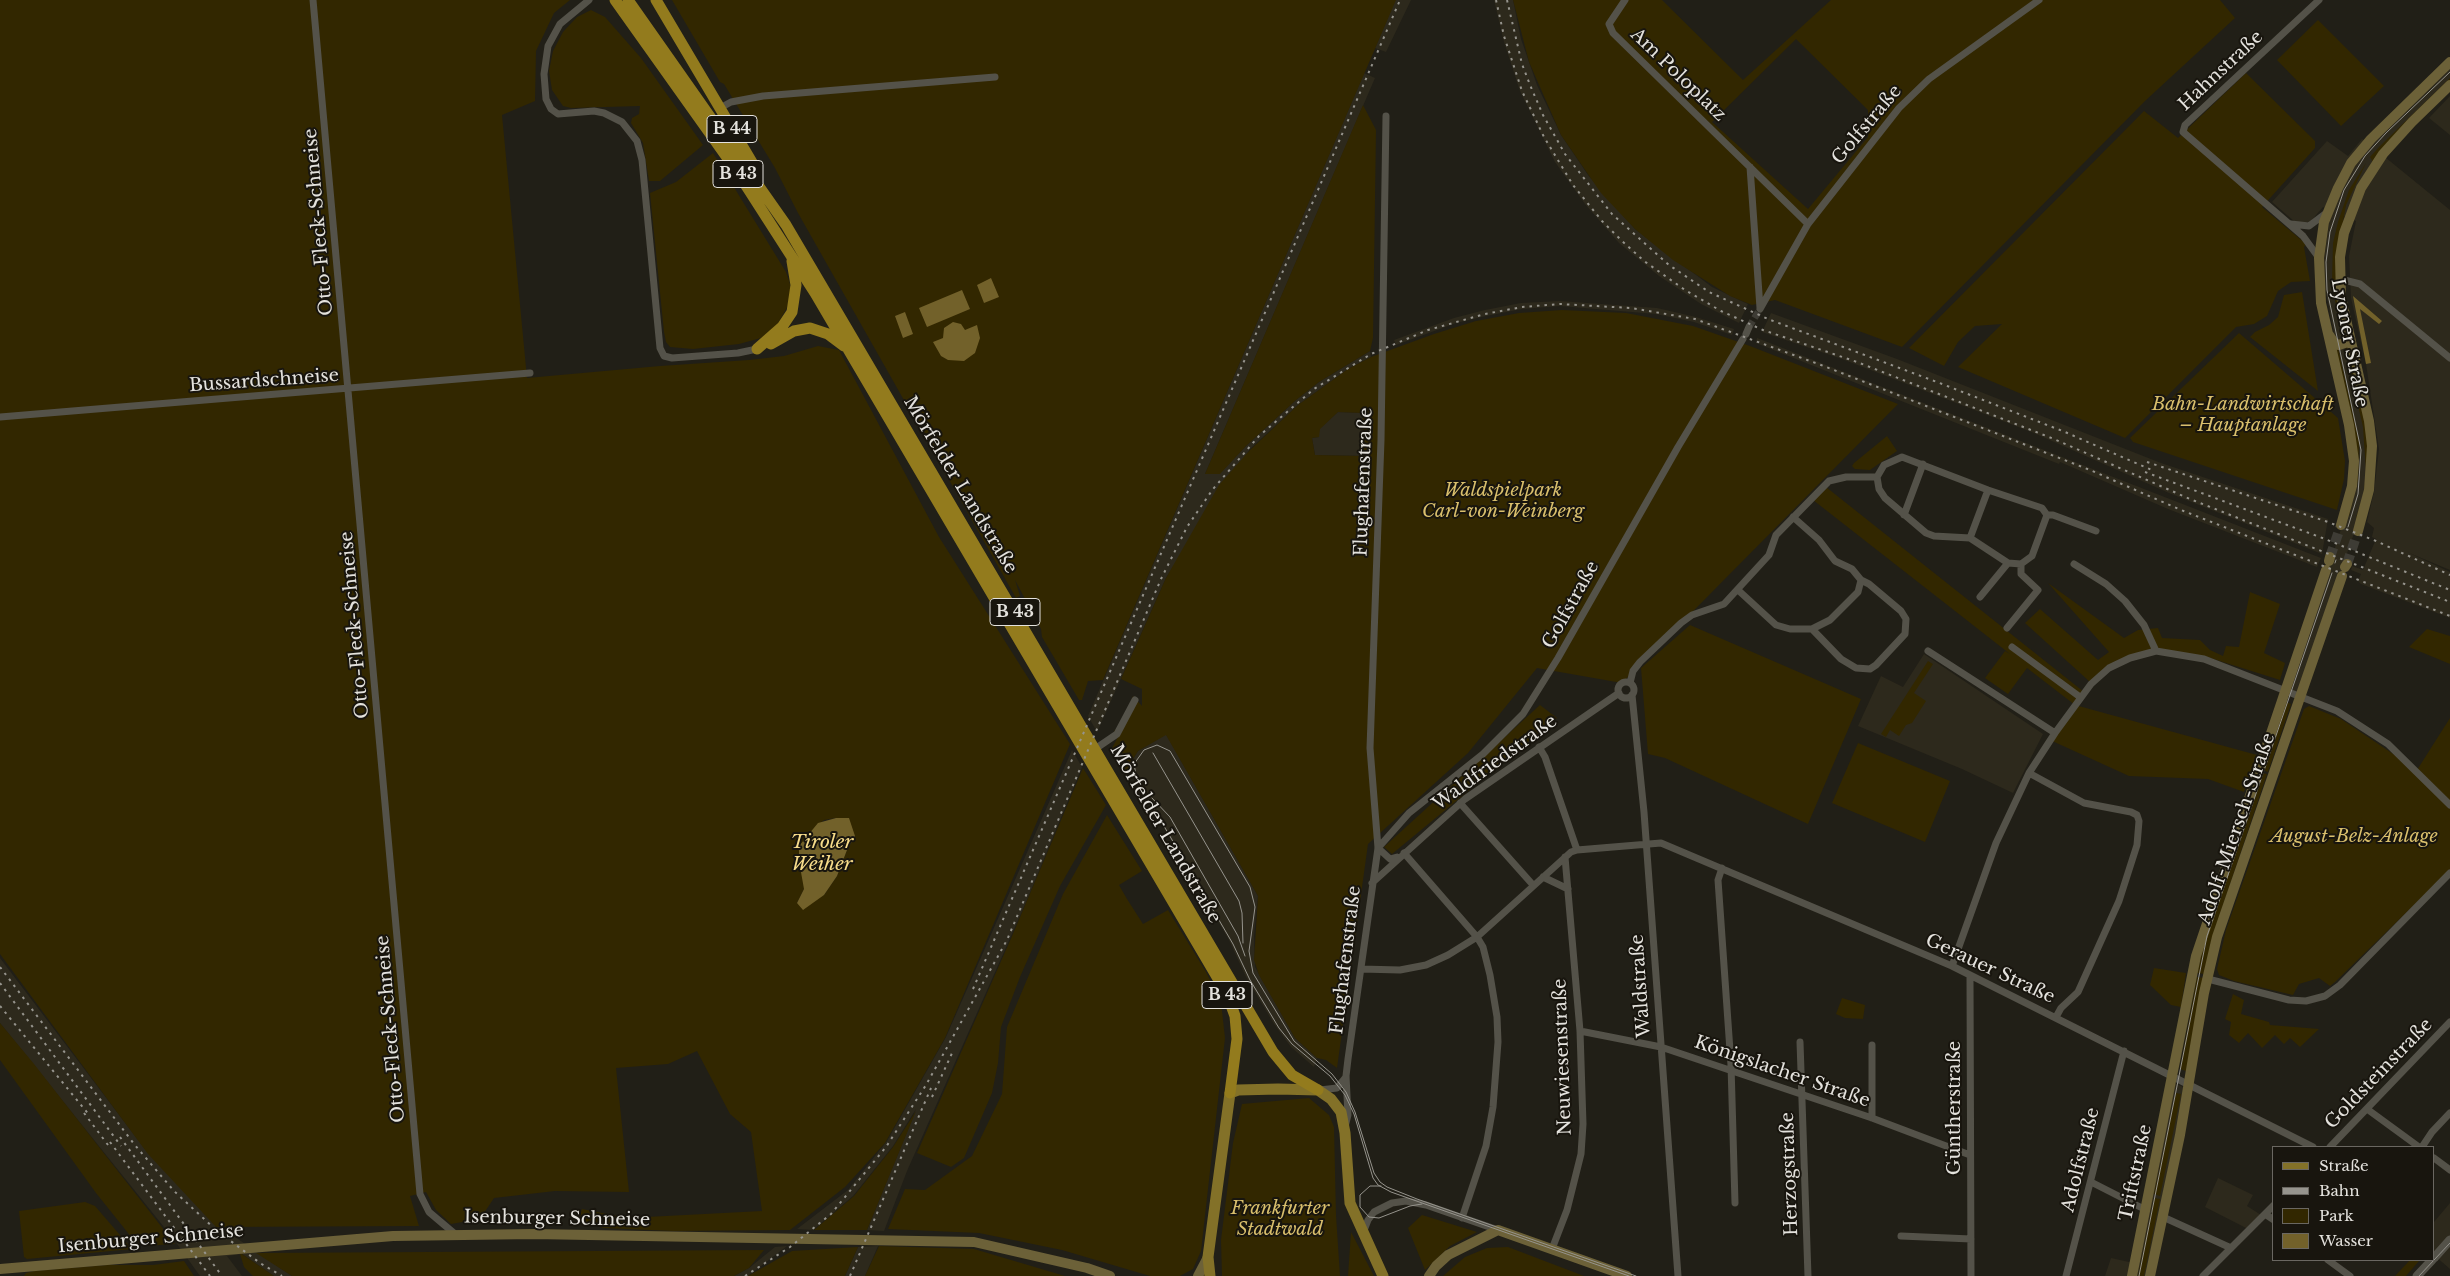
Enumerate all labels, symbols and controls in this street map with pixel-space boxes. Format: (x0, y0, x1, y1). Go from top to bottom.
street label: Am Poloplatz (1626, 24, 1730, 126)
street label: Hahnstraße (2174, 26, 2268, 116)
street label: Golfstraße (1828, 81, 1906, 169)
road number: B 44 (707, 116, 757, 142)
street label: Otto-Fleck-Schneise (300, 127, 338, 317)
road number: B 43 (713, 160, 763, 188)
street label: Lyoner Straße (2326, 277, 2372, 409)
street label: Bussardschneise (188, 365, 340, 397)
street label: Mörfelder Landstraße (899, 393, 1021, 577)
park label: Bahn-Landwirtschaft – Hauptanlage (2152, 394, 2334, 436)
street label: Flughafenstraße (1351, 407, 1377, 557)
park label: Waldspielpark Carl-von-Weinberg (1422, 480, 1584, 522)
street label: Otto-Fleck-Schneise (336, 530, 374, 720)
street label: Golfstraße (1538, 557, 1604, 653)
road number: B 43 (990, 598, 1040, 626)
street label: Waldfriedstraße (1429, 711, 1561, 815)
street label: Adolf-Miersch-Straße (2194, 730, 2280, 928)
street label: Mörfelder Landstraße (1105, 741, 1225, 927)
park label: August-Belz-Anlage (2270, 826, 2438, 848)
water label: Tiroler Weiher (791, 832, 853, 876)
street label: Flughafenstraße (1326, 885, 1366, 1035)
street label: Gerauer Straße (1922, 930, 2058, 1008)
street label: Otto-Fleck-Schneise (372, 934, 410, 1124)
street label: Waldstraße (1627, 934, 1655, 1038)
street label: Neuwiesenstraße (1549, 978, 1577, 1136)
road number: B 43 (1202, 982, 1252, 1008)
street label: Goldsteinstraße (2321, 1014, 2437, 1134)
street label: Königslacher Straße (1691, 1032, 1873, 1112)
street label: Güntherstraße (1944, 1041, 1966, 1175)
street label: Adolfstraße (2058, 1106, 2104, 1214)
street label: Herzogstraße (1777, 1112, 1803, 1236)
street label: Triftstraße (2115, 1123, 2157, 1223)
legend (2272, 1146, 2435, 1261)
text: Straße (2319, 1156, 2369, 1175)
text: Bahn (2319, 1181, 2359, 1200)
park label: Frankfurter Stadtwald (1231, 1198, 1329, 1240)
text: Park (2319, 1206, 2354, 1225)
street label: Isenburger Schneise (464, 1207, 650, 1231)
street label: Isenburger Schneise (57, 1220, 245, 1258)
text: Wasser (2319, 1231, 2373, 1250)

